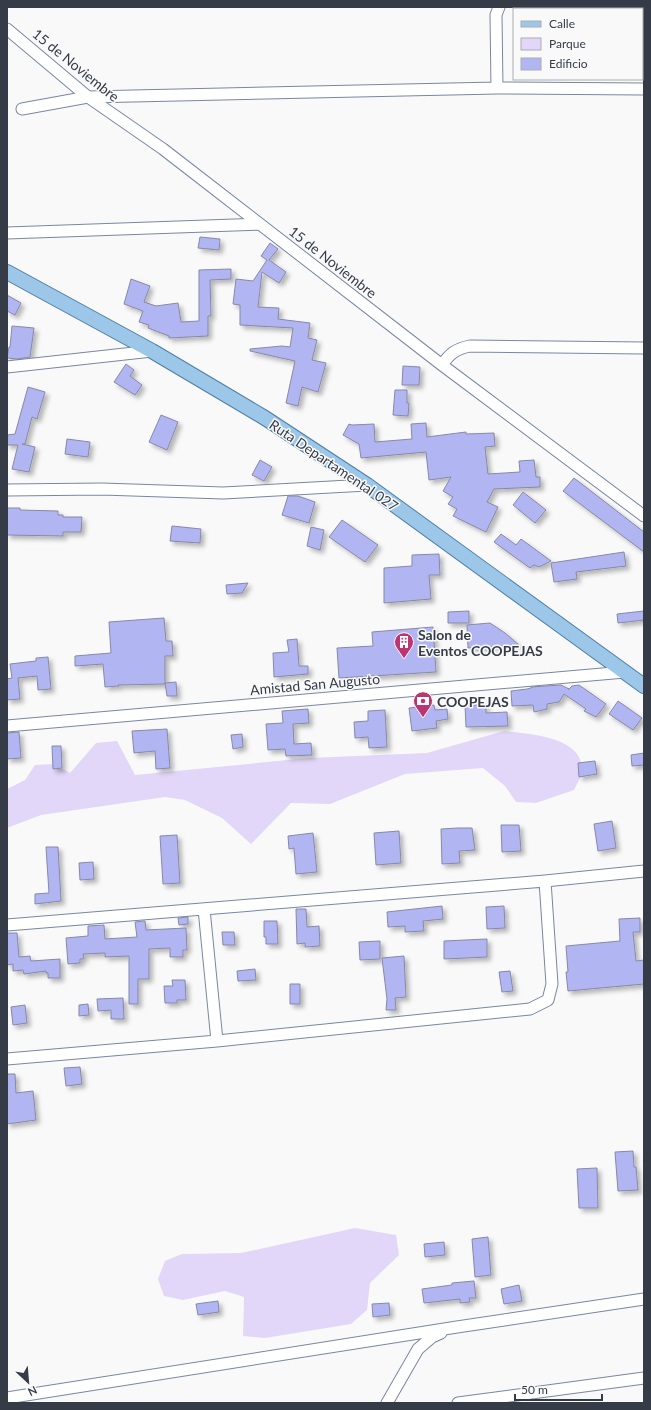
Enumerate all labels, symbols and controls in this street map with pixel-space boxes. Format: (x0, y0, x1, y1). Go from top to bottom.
legend (513, 8, 643, 80)
text: Calle (549, 16, 575, 31)
street label: 15 de Noviembre (29, 25, 123, 105)
text: Parque (549, 36, 586, 51)
text: Edificio (549, 56, 588, 71)
street label: 15 de Noviembre (286, 223, 380, 301)
street label: Ruta Departamental 027 (266, 416, 402, 514)
place label: Salon de Eventos COOPEJAS (418, 626, 543, 659)
building icon: Salon de Eventos COOPEJAS (393, 631, 415, 659)
street label: Amistad San Augusto (249, 670, 381, 698)
bank icon: COOPEJAS (412, 690, 434, 718)
place label: COOPEJAS (437, 693, 509, 710)
north arrow (8, 1362, 48, 1402)
scale bar (515, 1376, 602, 1402)
text: 50 m (521, 1382, 548, 1397)
text: N (26, 1384, 39, 1399)

